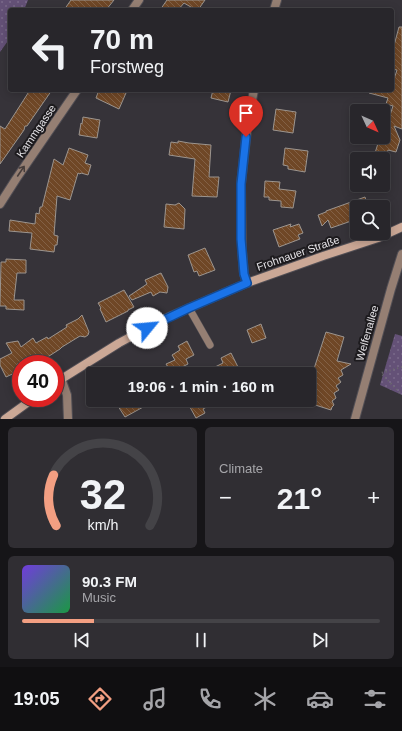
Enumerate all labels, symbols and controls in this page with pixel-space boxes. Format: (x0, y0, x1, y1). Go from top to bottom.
icon: left (24, 24, 76, 76)
text: 70 m (90, 24, 154, 55)
text: Forstweg (90, 57, 164, 77)
pin (229, 96, 263, 137)
street label: Kammgasse (14, 102, 58, 160)
icon: arrive (235, 102, 257, 124)
north arrow (350, 104, 390, 144)
map controls (350, 104, 390, 240)
button: sound (350, 152, 390, 192)
one-way arrow (17, 166, 25, 177)
button: search (350, 200, 390, 240)
street label: Frohnauer Straße (255, 233, 341, 273)
street label: Welfenallee (353, 304, 381, 362)
position arrow (126, 307, 168, 349)
speed limit sign: 40 (12, 355, 64, 407)
text: 19:06 · 1 min · 160 m (128, 378, 274, 395)
text: Climate (219, 461, 263, 476)
text: 32 (79, 470, 126, 517)
text: 21° (277, 482, 322, 515)
text: − (219, 485, 232, 510)
text: + (367, 485, 380, 510)
text: km/h (87, 516, 118, 532)
text: 90.3 FM (82, 573, 137, 590)
text: Music (82, 590, 116, 605)
icon: previous (71, 629, 93, 651)
icon: pause (190, 629, 212, 651)
icon: next (309, 629, 331, 651)
icon: directions (86, 685, 114, 713)
icon: music (141, 685, 169, 713)
icon: phone (196, 685, 224, 713)
icon: climate (251, 685, 279, 713)
icon: car (306, 685, 334, 713)
icon: filters (361, 685, 389, 713)
text: 19:05 (13, 689, 59, 709)

